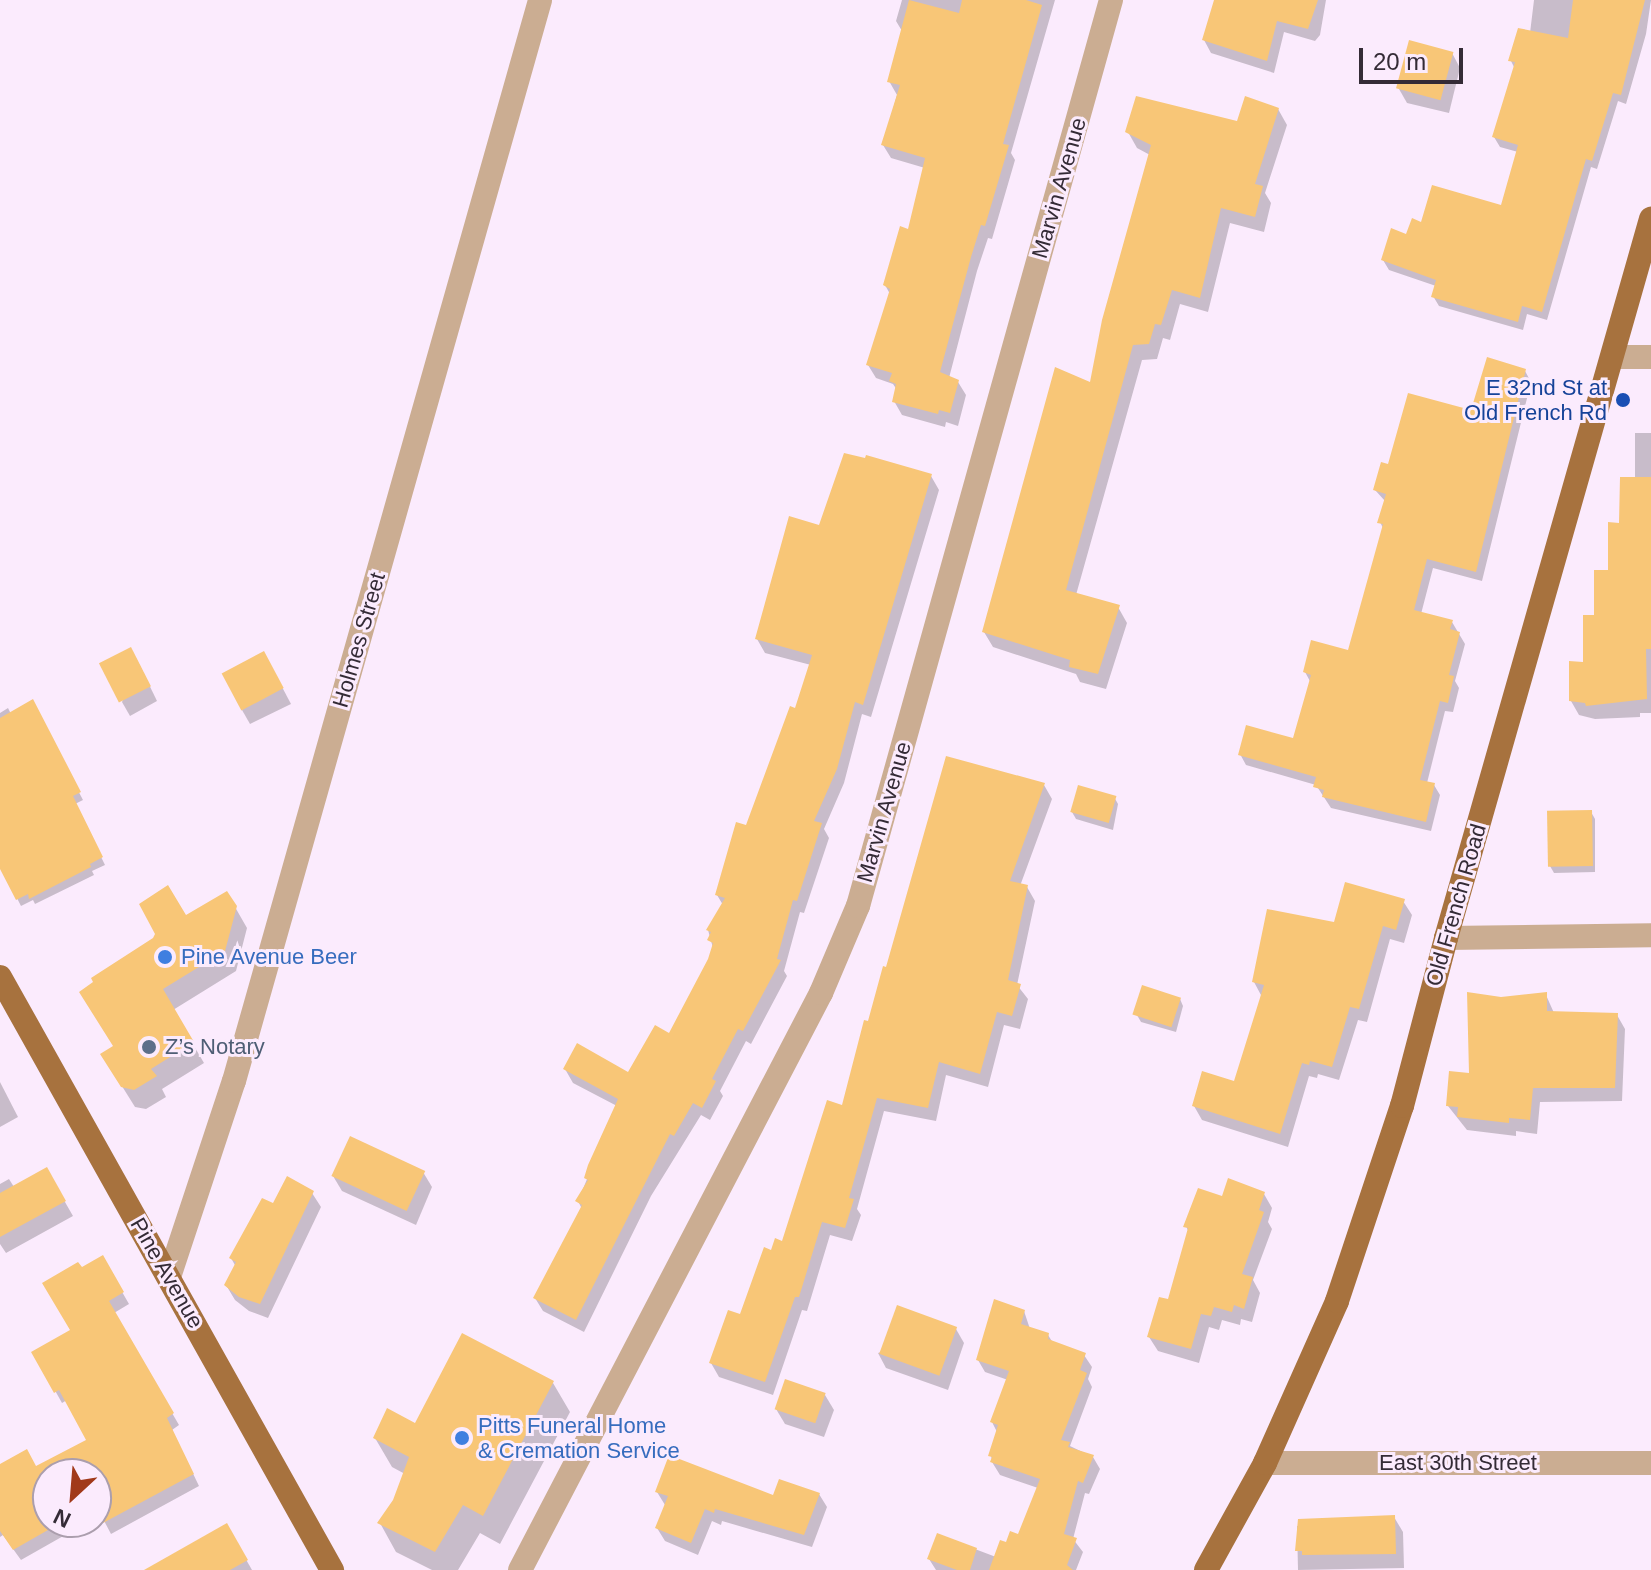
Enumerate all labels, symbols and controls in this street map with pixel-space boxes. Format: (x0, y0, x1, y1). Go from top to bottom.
scale bar (1363, 32, 1467, 82)
text: 20 m (1373, 48, 1426, 75)
street label: Marvin Avenue (1026, 114, 1092, 262)
place label: E 32nd St at Old French Rd (1464, 374, 1607, 426)
marker: E 32nd St at Old French Rd (1614, 391, 1632, 409)
street label: Holmes Street (327, 569, 391, 711)
street label: Marvin Avenue (851, 738, 917, 886)
street label: Old French Road (1420, 821, 1492, 989)
place label: Pine Avenue Beer (181, 944, 358, 970)
marker: Pine Avenue Beer (156, 948, 174, 966)
place label: Z’s Notary (165, 1034, 265, 1060)
marker: Z’s Notary (140, 1038, 158, 1056)
street label: Pine Avenue (124, 1213, 210, 1333)
place label: Pitts Funeral Home & Cremation Service (478, 1412, 680, 1464)
marker: Pitts Funeral Home & Cremation Service (453, 1429, 471, 1447)
street label: East 30th Street (1379, 1450, 1537, 1476)
north arrow (32, 1458, 112, 1538)
text: N (50, 1504, 75, 1533)

